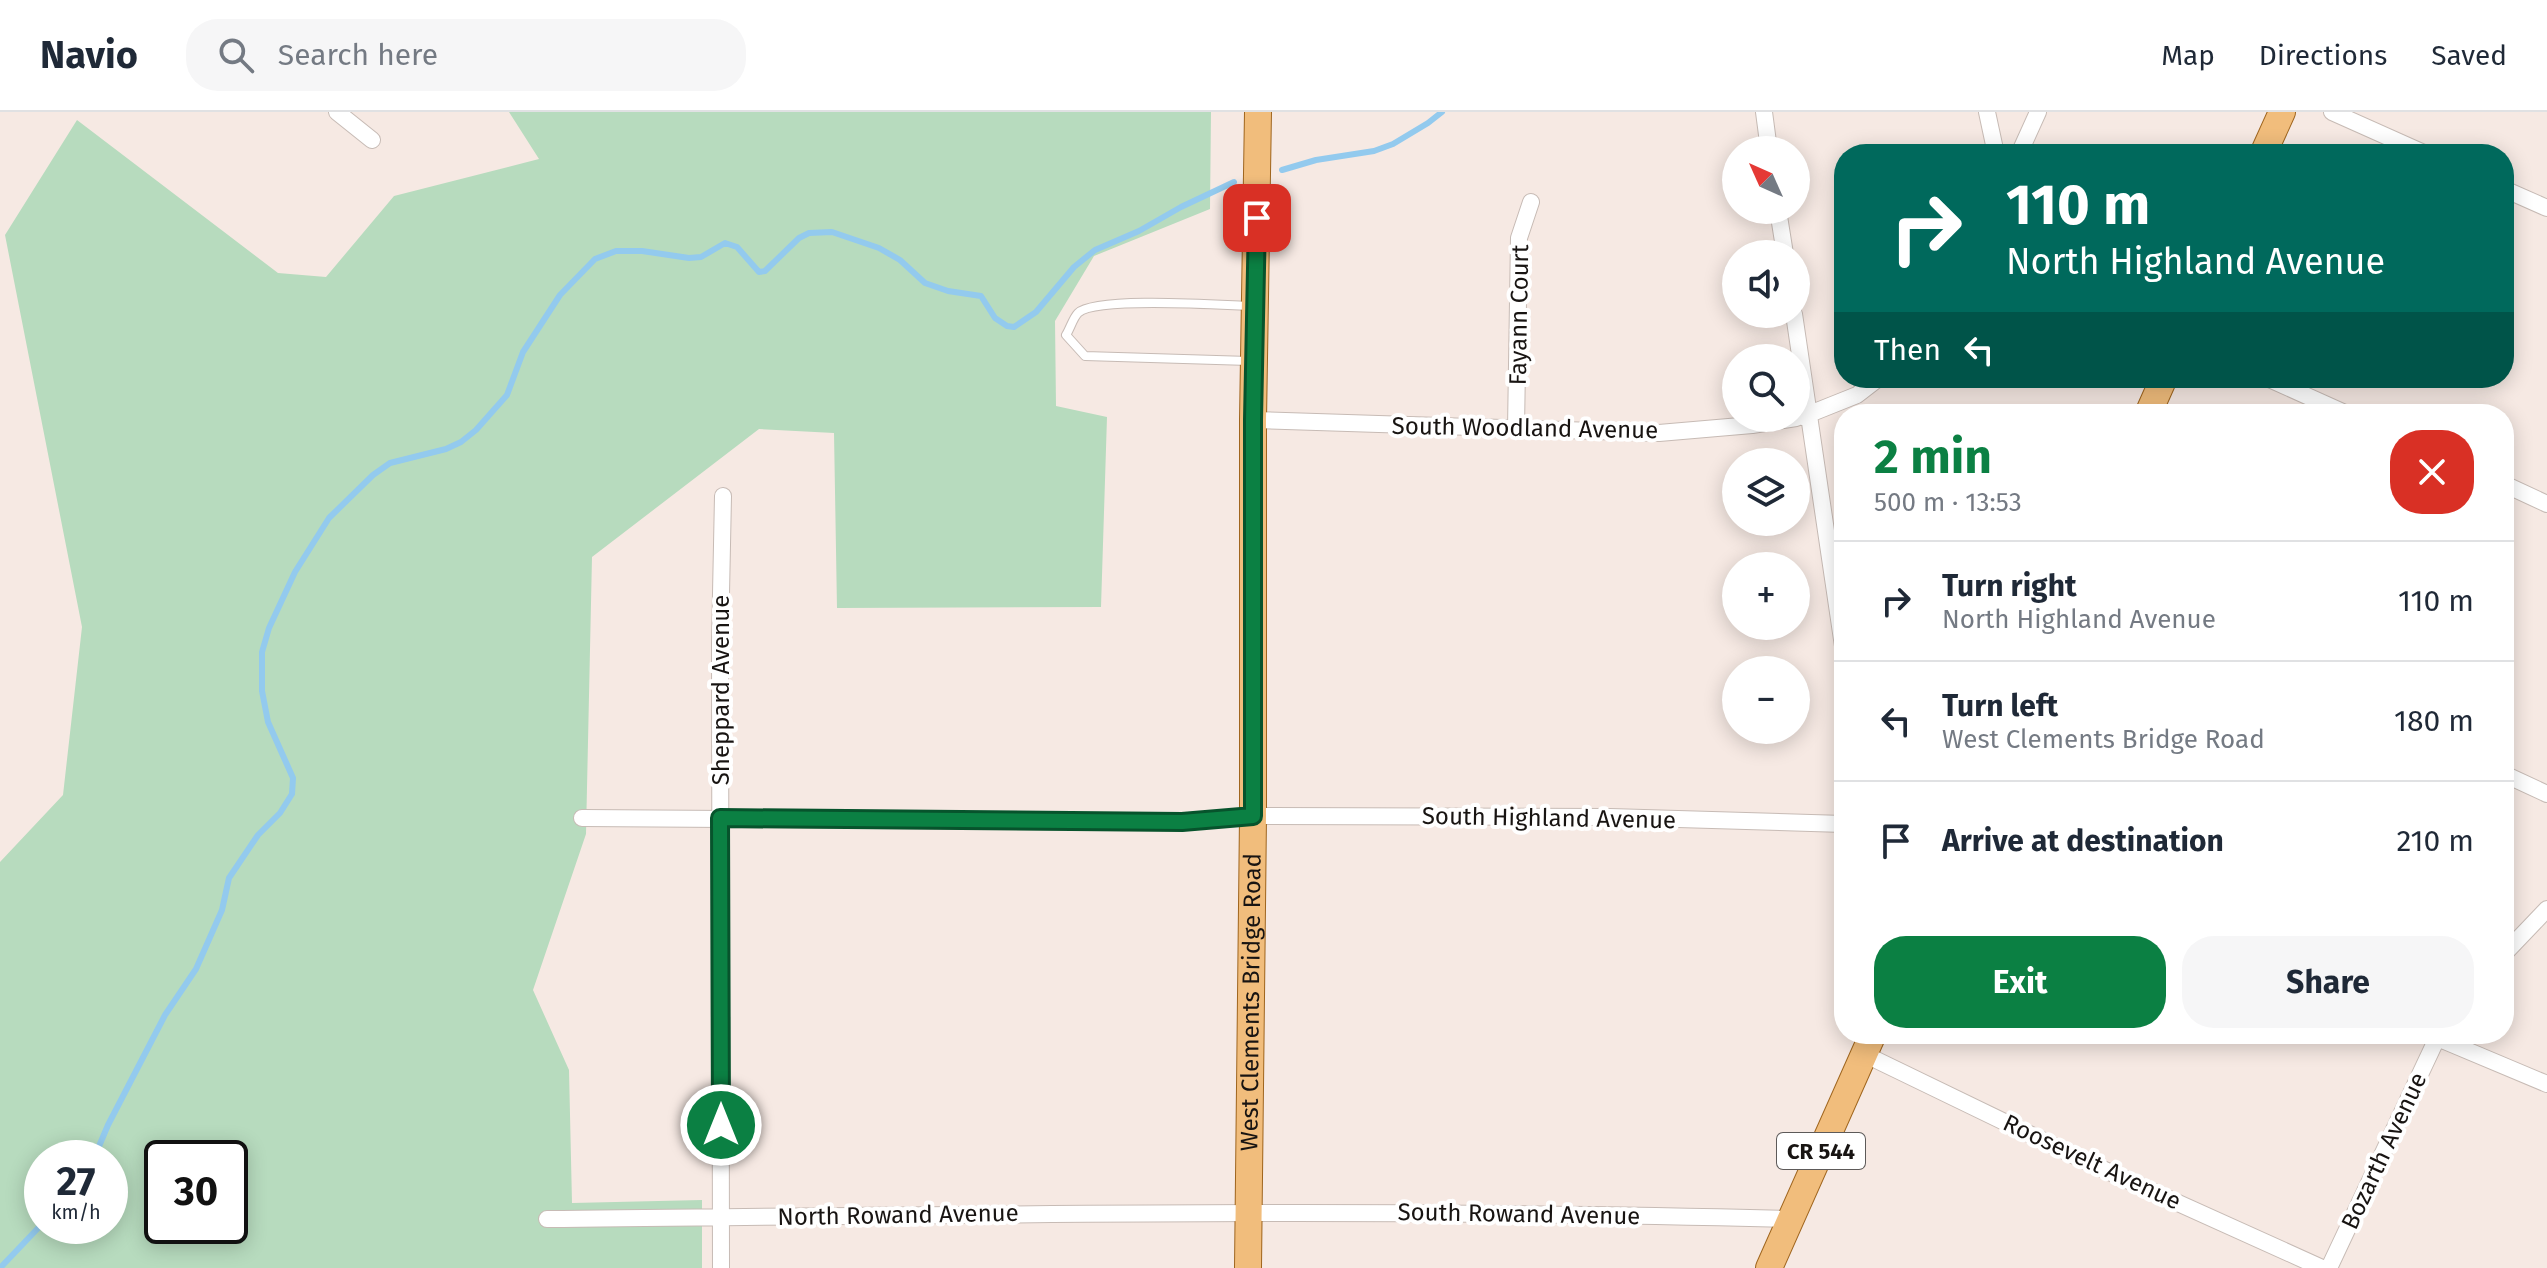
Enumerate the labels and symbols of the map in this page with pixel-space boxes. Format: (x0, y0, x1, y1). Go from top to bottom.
north arrow (1722, 136, 1810, 224)
pin (1223, 184, 1291, 252)
street label: Fayann Court (1504, 244, 1534, 386)
street label: South Woodland Avenue (1392, 412, 1658, 444)
street label: Sheppard Avenue (707, 595, 735, 785)
street label: South Highland Avenue (1422, 802, 1676, 834)
street label: West Clements Bridge Road (1235, 853, 1267, 1151)
street label: Bozarth Avenue (2335, 1068, 2433, 1234)
position arrow (679, 1083, 763, 1167)
street label: Roosevelt Avenue (1999, 1109, 2185, 1215)
road number: CR 544 (1777, 1133, 1865, 1169)
speed limit sign: 30 (144, 1140, 248, 1244)
street label: South Rowand Avenue (1397, 1198, 1641, 1230)
street label: North Rowand Avenue (777, 1199, 1019, 1231)

